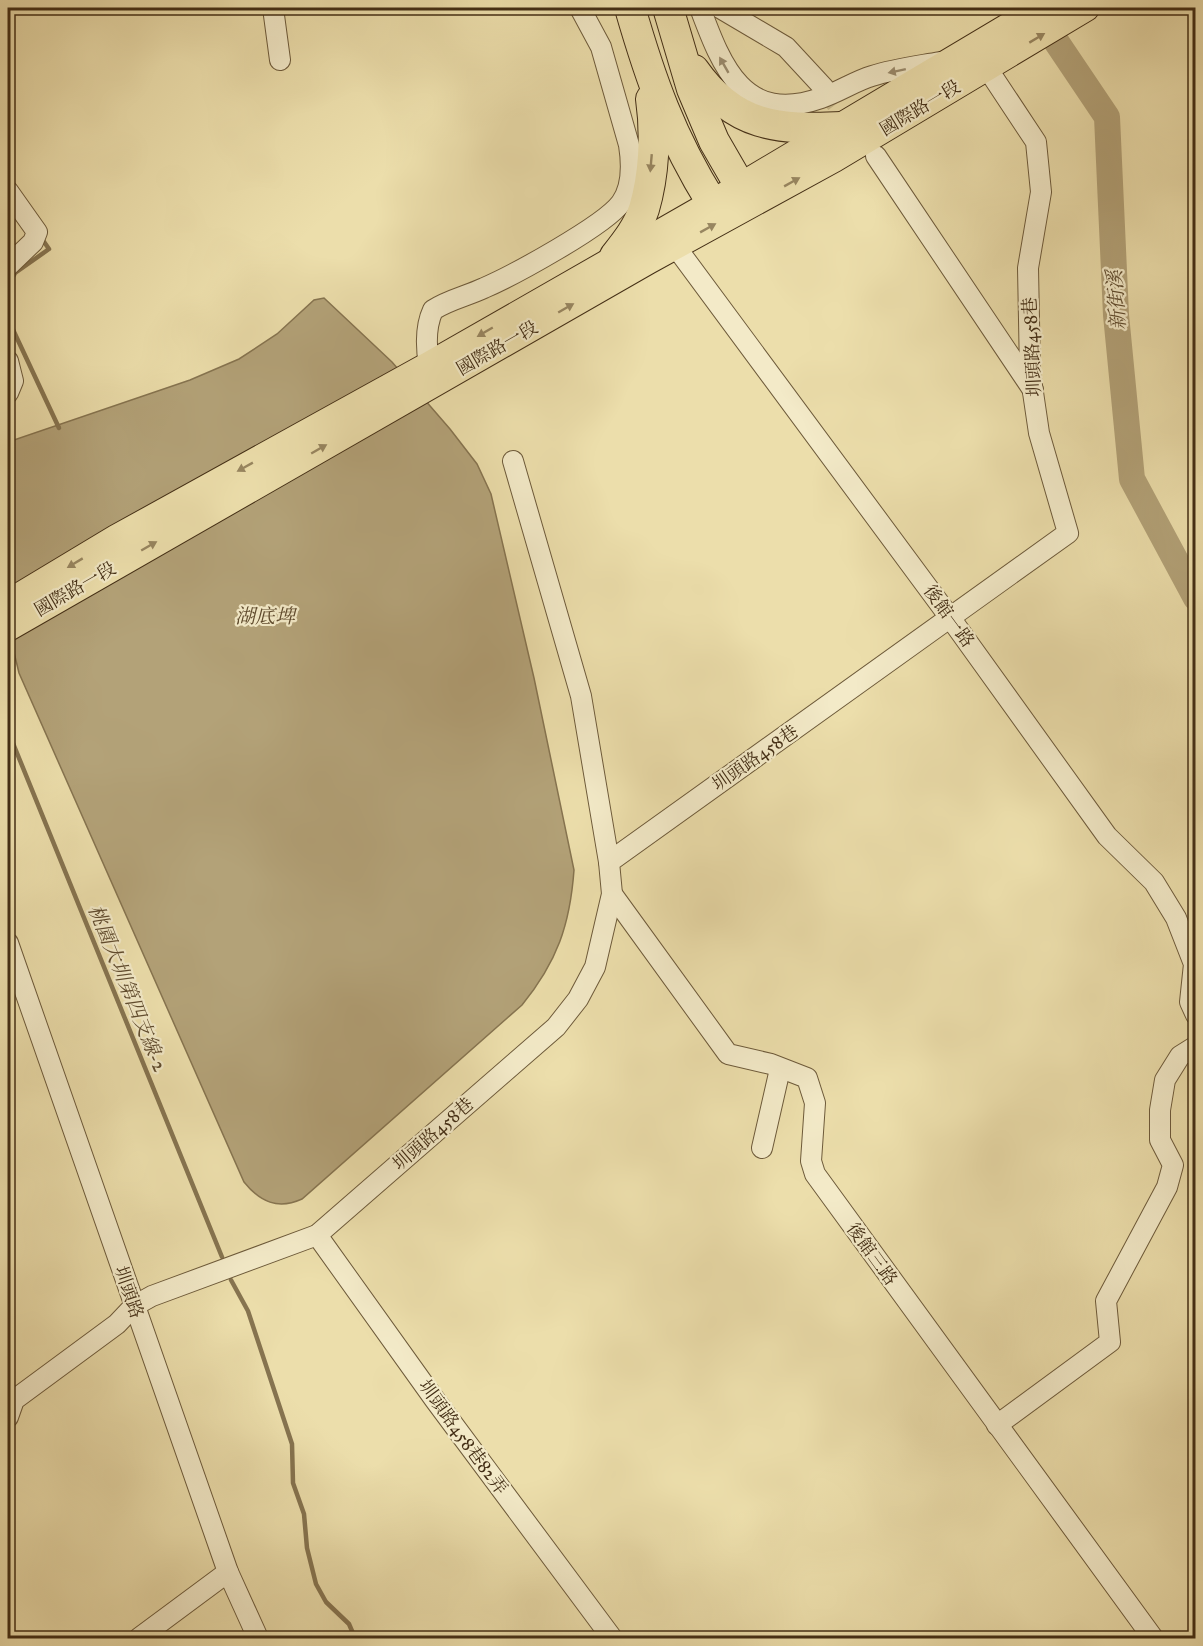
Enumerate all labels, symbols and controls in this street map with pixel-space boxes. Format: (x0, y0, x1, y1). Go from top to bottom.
one-way arrow (1029, 32, 1045, 43)
one-way arrow (718, 57, 729, 73)
one-way arrow (888, 67, 907, 76)
street label: 國際路一段 (876, 75, 964, 141)
one-way arrow (646, 154, 656, 173)
one-way arrow (784, 177, 801, 187)
one-way arrow (700, 223, 717, 233)
water label: 新街溪 (1102, 267, 1130, 331)
street label: 圳頭路458巷 (1018, 297, 1046, 397)
one-way arrow (558, 303, 575, 313)
street label: 國際路一段 (453, 316, 541, 380)
one-way arrow (477, 327, 493, 338)
one-way arrow (310, 445, 327, 455)
one-way arrow (236, 462, 253, 472)
one-way arrow (141, 541, 157, 552)
street label: 國際路一段 (31, 557, 119, 621)
one-way arrow (67, 557, 83, 568)
street label: 後館一路 (919, 580, 979, 652)
water label: 湖底埤 (235, 604, 298, 628)
street label: 圳頭路458巷 (708, 720, 802, 796)
water label: 桃園大圳第四支線-2 (84, 901, 173, 1075)
street label: 圳頭路458巷 (388, 1093, 478, 1175)
street label: 後館三路 (842, 1218, 902, 1290)
street label: 圳頭路 (110, 1263, 148, 1321)
street label: 圳頭路458巷82弄 (414, 1375, 512, 1499)

